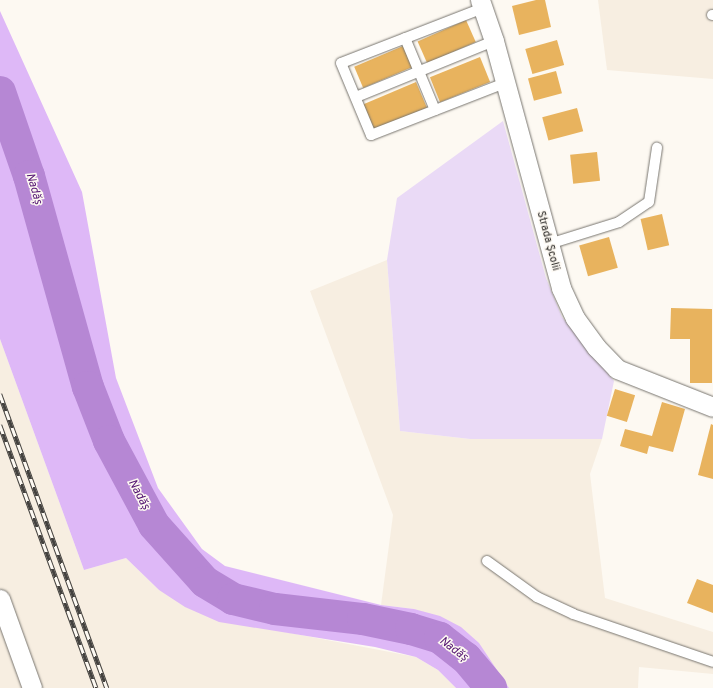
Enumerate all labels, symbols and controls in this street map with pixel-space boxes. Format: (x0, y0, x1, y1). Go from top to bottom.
water label: Nadăș (22, 172, 44, 206)
street label: Strada Școlii (534, 210, 562, 272)
water label: Nadăș (124, 477, 152, 513)
water label: Nadăș (436, 635, 470, 665)

